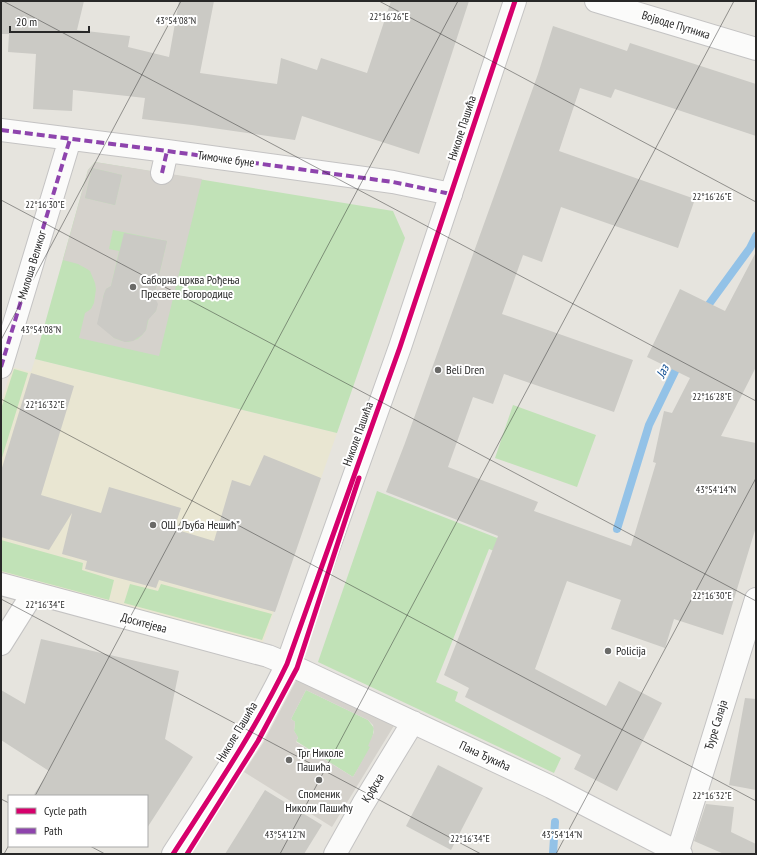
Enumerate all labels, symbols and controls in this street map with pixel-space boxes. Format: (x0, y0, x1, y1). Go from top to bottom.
street label: Војводе Путника (640, 7, 712, 42)
scale bar (10, 8, 89, 34)
text: 22°16'26"E (369, 10, 409, 23)
text: 20 m (16, 14, 37, 29)
text: 43°54'08"N (156, 14, 196, 27)
street label: Николе Пашића (444, 93, 479, 162)
street label: Тимочке буне (197, 147, 256, 170)
text: 22°16'26"E (692, 190, 732, 203)
text: 22°16'30"E (25, 198, 65, 211)
street label: Милоша Великог (14, 228, 49, 301)
place label: Саборна црква Рођења Пресвете Богородице (141, 272, 240, 301)
marker: Саборна црква Рођења Пресвете Богородице (128, 282, 138, 292)
text: 43°54'08"N (21, 323, 61, 336)
water label: Јаз (652, 360, 674, 382)
place label: Beli Dren (446, 362, 484, 377)
marker: Beli Dren (433, 365, 443, 375)
text: 22°16'28"E (692, 390, 732, 403)
text: 22°16'32"E (25, 398, 65, 411)
street label: Николе Пашића (339, 399, 376, 468)
text: 43°54'14"N (696, 483, 736, 496)
place label: ОШ „Љуба Нешић” (161, 517, 240, 532)
marker: ОШ „Љуба Нешић” (148, 520, 158, 530)
text: 22°16'30"E (692, 589, 732, 602)
text: 22°16'34"E (25, 598, 65, 611)
street label: Доситејева (120, 609, 169, 636)
place label: Policija (616, 643, 646, 658)
marker: Policija (603, 646, 613, 656)
street label: Ђуре Салаја (701, 698, 730, 752)
street label: Николе Пашића (213, 699, 260, 765)
street label: Пана Ђукића (457, 737, 513, 774)
place label: Трг Николе Пашића (297, 745, 344, 774)
marker: Трг Николе Пашића (284, 755, 294, 765)
street label: Крфска (358, 770, 387, 805)
marker: Споменик Николи Пашићу (314, 775, 324, 785)
place label: Споменик Николи Пашићу (285, 786, 353, 815)
text: 22°16'32"E (692, 789, 732, 802)
legend (8, 795, 148, 847)
text: Cycle path (44, 803, 87, 818)
text: Path (44, 823, 62, 838)
text: 43°54'12"N (265, 828, 305, 841)
text: 43°54'14"N (542, 828, 582, 841)
text: 22°16'34"E (450, 832, 490, 845)

